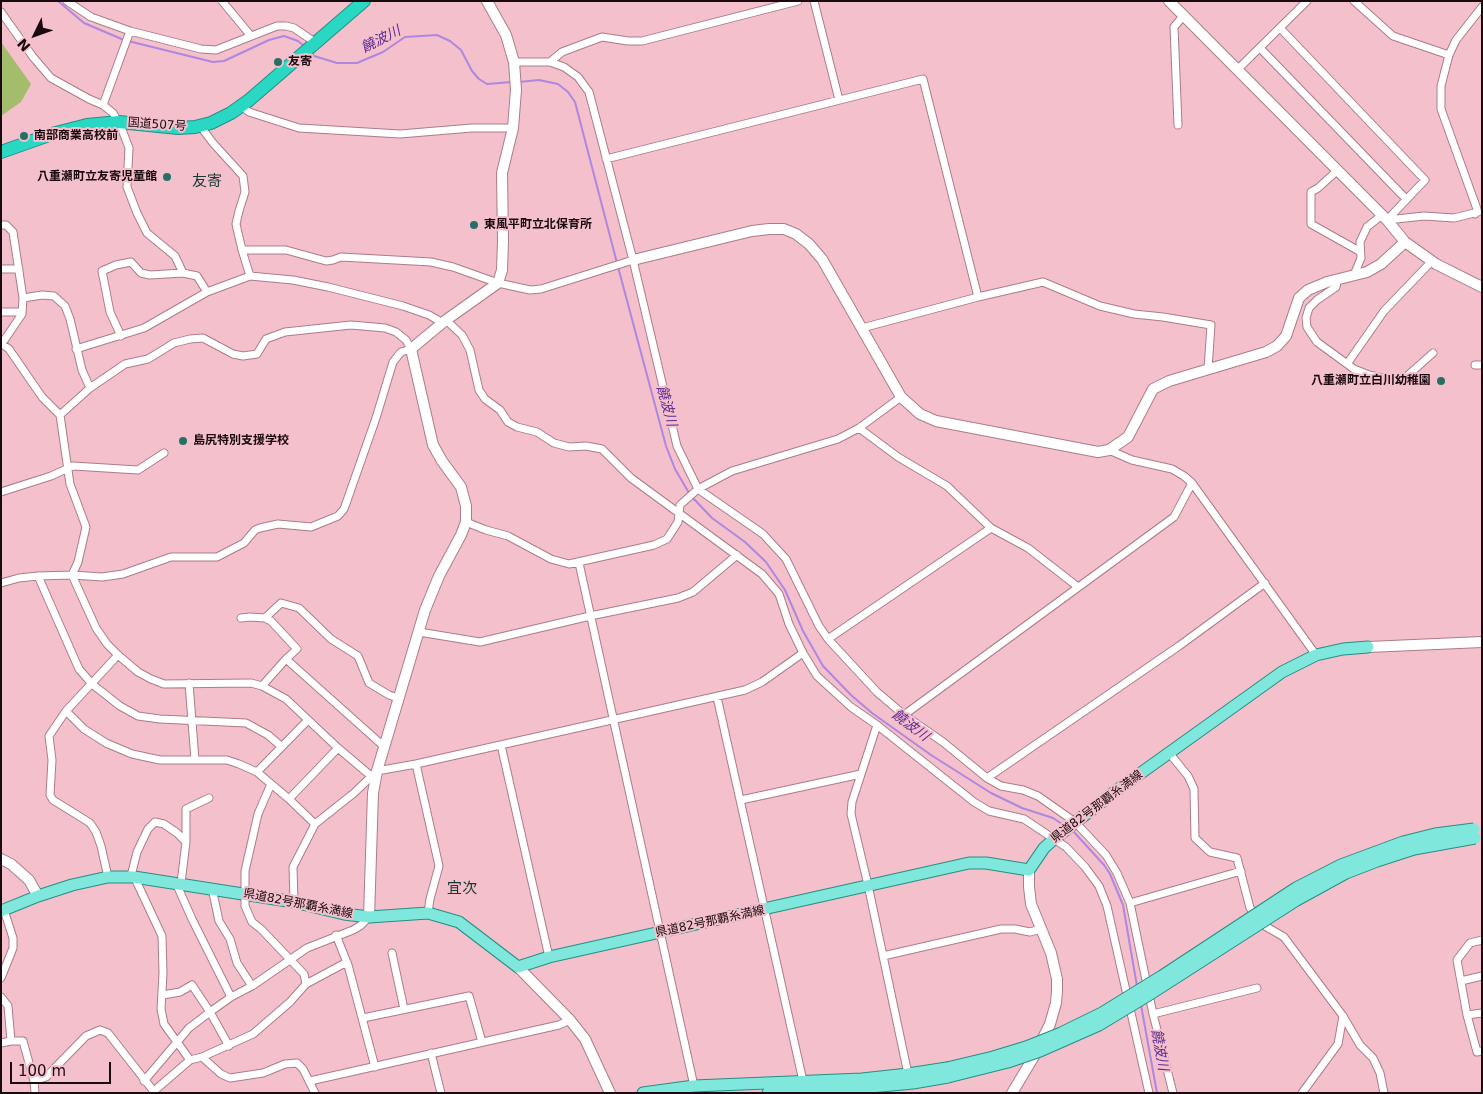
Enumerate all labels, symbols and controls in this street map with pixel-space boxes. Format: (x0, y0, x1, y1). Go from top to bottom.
north arrow (10, 10, 60, 60)
water label: 饒波川 (358, 23, 404, 57)
text: N (14, 35, 34, 55)
place label: 友寄 (288, 55, 312, 69)
marker: 友寄 (272, 56, 284, 68)
street label: 国道507号 (127, 116, 187, 134)
place label: 南部商業高校前 (34, 129, 118, 143)
marker: 南部商業高校前 (18, 130, 30, 142)
place label: 八重瀬町立友寄児童館 (37, 170, 157, 184)
marker: 八重瀬町立友寄児童館 (161, 171, 173, 183)
district label: 友寄 (192, 173, 222, 191)
place label: 東風平町立北保育所 (484, 218, 592, 232)
marker: 東風平町立北保育所 (468, 219, 480, 231)
place label: 八重瀬町立白川幼稚園 (1311, 374, 1431, 388)
marker: 八重瀬町立白川幼稚園 (1435, 375, 1447, 387)
water label: 饒波川 (652, 384, 680, 428)
place label: 島尻特別支援学校 (193, 434, 289, 448)
marker: 島尻特別支援学校 (177, 435, 189, 447)
water label: 饒波川 (888, 707, 932, 745)
street label: 県道82号那覇糸満線 (1048, 768, 1146, 846)
district label: 宜次 (447, 880, 477, 898)
street label: 県道82号那覇糸満線 (242, 886, 354, 922)
street label: 県道82号那覇糸満線 (654, 903, 766, 941)
water label: 饒波川 (1147, 1028, 1171, 1072)
scale bar (12, 1052, 114, 1084)
text: 100 m (18, 1062, 66, 1080)

